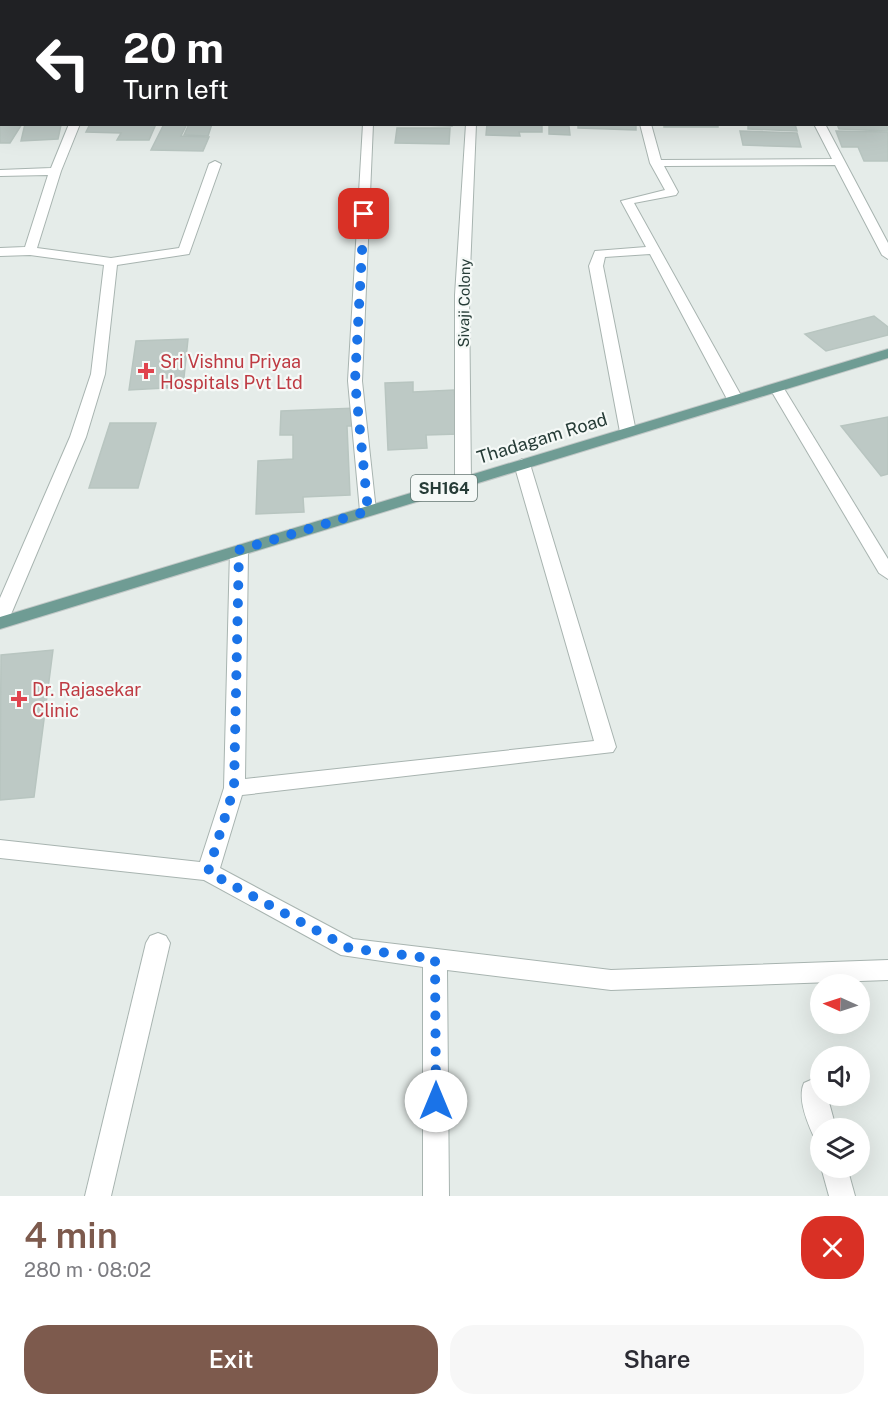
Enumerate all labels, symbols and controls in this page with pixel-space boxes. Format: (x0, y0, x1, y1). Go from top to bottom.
text: 20 m (123, 23, 224, 72)
icon: left (24, 24, 102, 102)
text: Turn left (123, 73, 229, 105)
pin (338, 188, 389, 239)
icon: arrive (347, 197, 380, 230)
street label: Sivaji Colony (455, 258, 473, 348)
place label: Sri Vishnu Priyaa Hospitals Pvt Ltd (160, 351, 303, 393)
marker: Sri Vishnu Priyaa Hospitals Pvt Ltd (137, 362, 155, 380)
street label: Thadagam Road (474, 408, 610, 468)
road number: SH164 (411, 475, 477, 501)
place label: Dr. Rajasekar Clinic (32, 679, 141, 721)
marker: Dr. Rajasekar Clinic (10, 690, 28, 708)
north arrow (810, 974, 870, 1034)
map controls (810, 974, 870, 1178)
button: sound (810, 1046, 870, 1106)
position arrow (404, 1069, 468, 1133)
button: layers (810, 1118, 870, 1178)
text: 4 min (24, 1214, 118, 1256)
button: close (801, 1216, 864, 1279)
text: 280 m · 08:02 (24, 1258, 151, 1282)
button: Exit (24, 1325, 438, 1394)
button: Share (450, 1325, 864, 1394)

